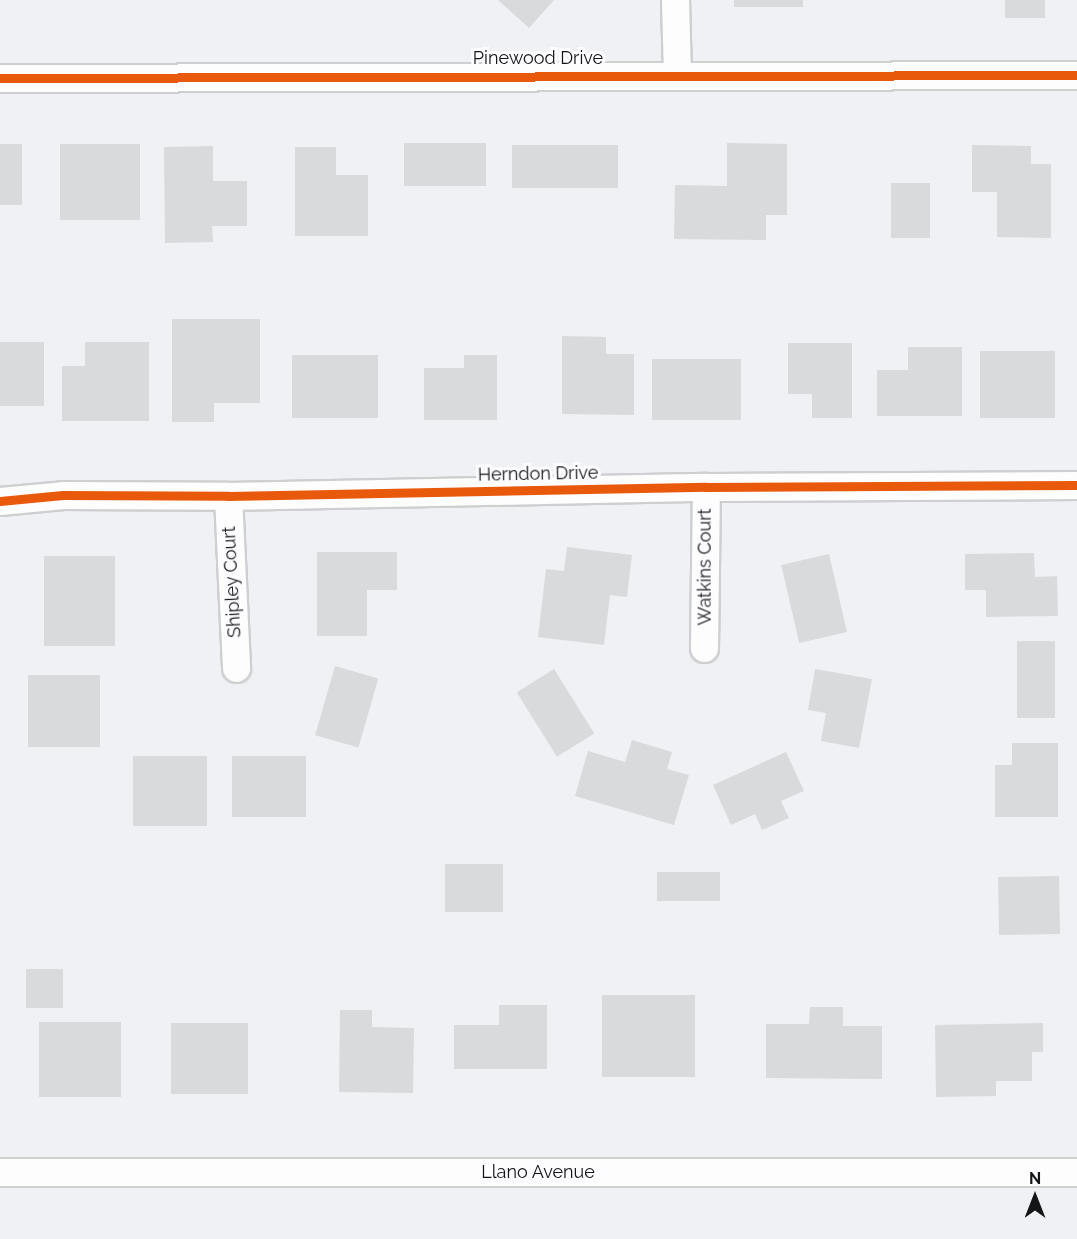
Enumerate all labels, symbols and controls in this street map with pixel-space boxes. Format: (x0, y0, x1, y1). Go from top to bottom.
street label: Pinewood Drive (473, 47, 603, 69)
street label: Herndon Drive (478, 462, 598, 486)
street label: Watkins Court (694, 509, 716, 625)
street label: Shipley Court (218, 525, 246, 639)
street label: Llano Avenue (481, 1161, 595, 1183)
north arrow (1005, 1167, 1065, 1227)
text: N (1029, 1169, 1041, 1188)

